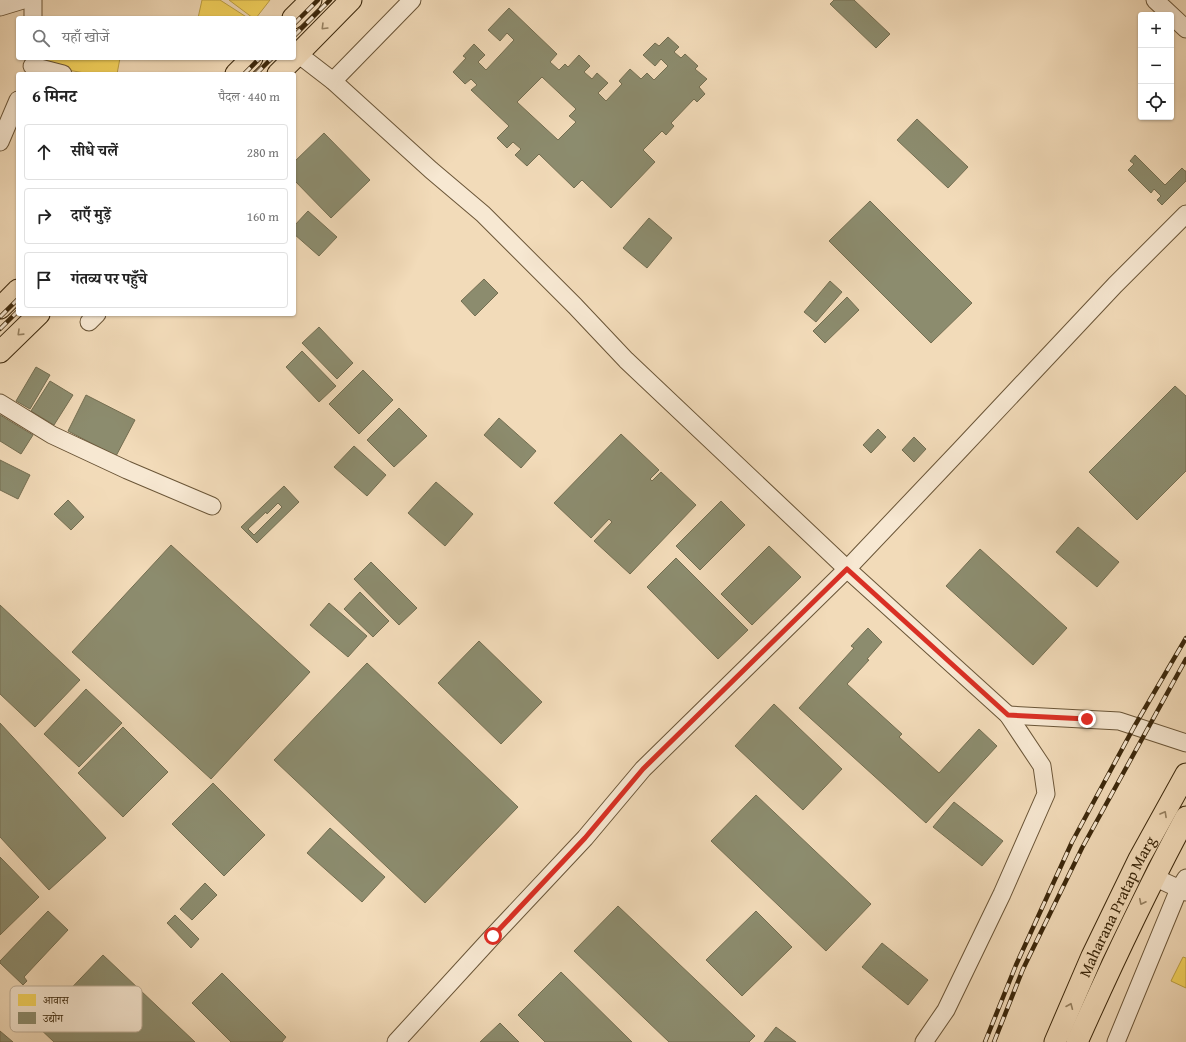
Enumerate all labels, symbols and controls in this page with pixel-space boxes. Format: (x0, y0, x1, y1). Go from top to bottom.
map controls (1138, 12, 1174, 120)
button: + (1138, 12, 1174, 48)
search box (16, 16, 296, 60)
one-way arrow (322, 22, 329, 30)
text: यहाँ खोजें (62, 26, 109, 47)
icon: search (30, 27, 52, 49)
button: − (1138, 48, 1174, 84)
text: 6 मिनट (32, 83, 77, 108)
button: locate (1138, 84, 1174, 120)
text: पैदल · 440 m (219, 87, 280, 106)
text: सीधे चलें (71, 140, 118, 161)
icon: ahead (33, 141, 55, 163)
text: 280 m (247, 143, 279, 162)
text: दाएँ मुड़ें (71, 204, 111, 225)
icon: right (33, 205, 55, 227)
text: 160 m (247, 207, 279, 226)
text: गंतव्य पर पहुँचे (71, 268, 147, 289)
icon: arrive (33, 269, 55, 291)
one-way arrow (17, 328, 25, 336)
route end (1078, 710, 1096, 728)
one-way arrow (1159, 811, 1167, 818)
street label: Maharana Pratap Marg (1072, 831, 1162, 981)
one-way arrow (1139, 897, 1147, 905)
route start (484, 927, 502, 945)
legend (10, 986, 142, 1032)
text: आवास (43, 992, 69, 1008)
one-way arrow (1065, 1003, 1073, 1011)
text: उद्योग (42, 1010, 64, 1026)

